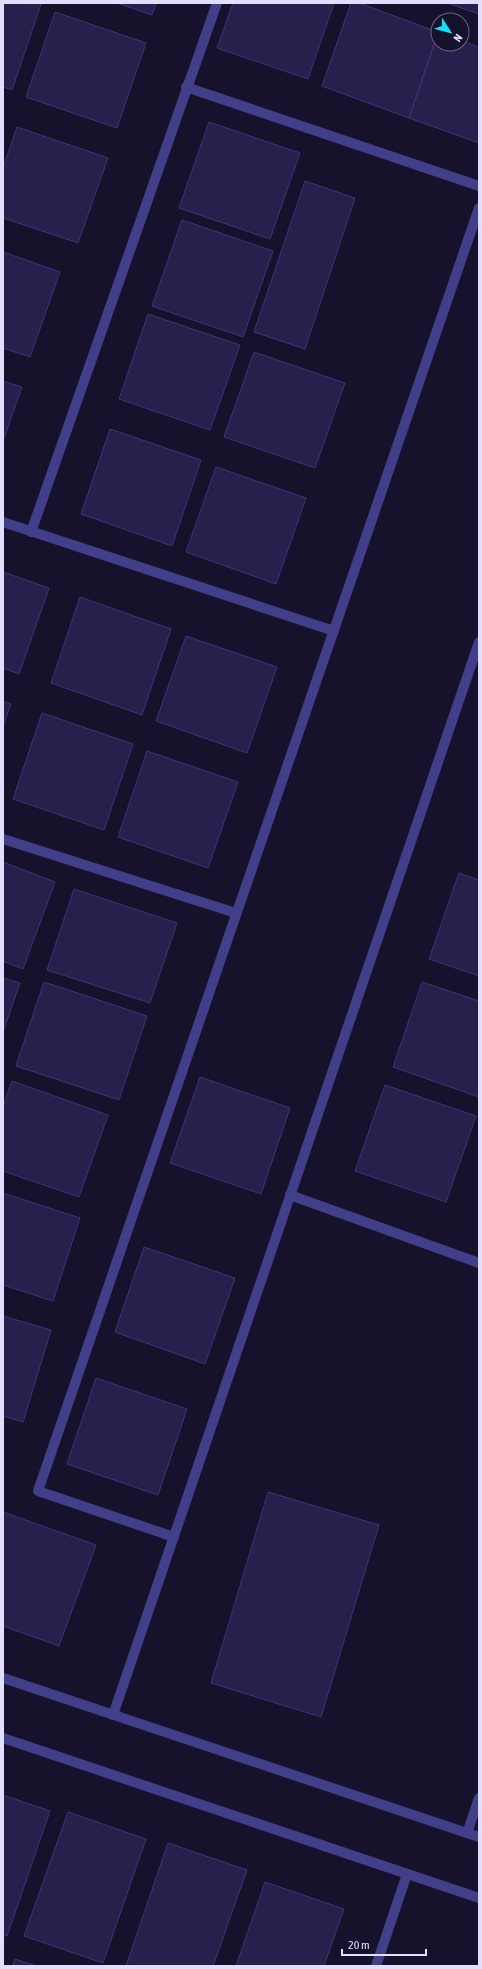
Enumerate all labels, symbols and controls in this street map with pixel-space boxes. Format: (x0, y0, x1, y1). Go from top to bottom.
north arrow (430, 12, 470, 52)
text: N (451, 32, 465, 44)
scale bar (342, 1931, 426, 1957)
text: 20 m (348, 1938, 370, 1952)

